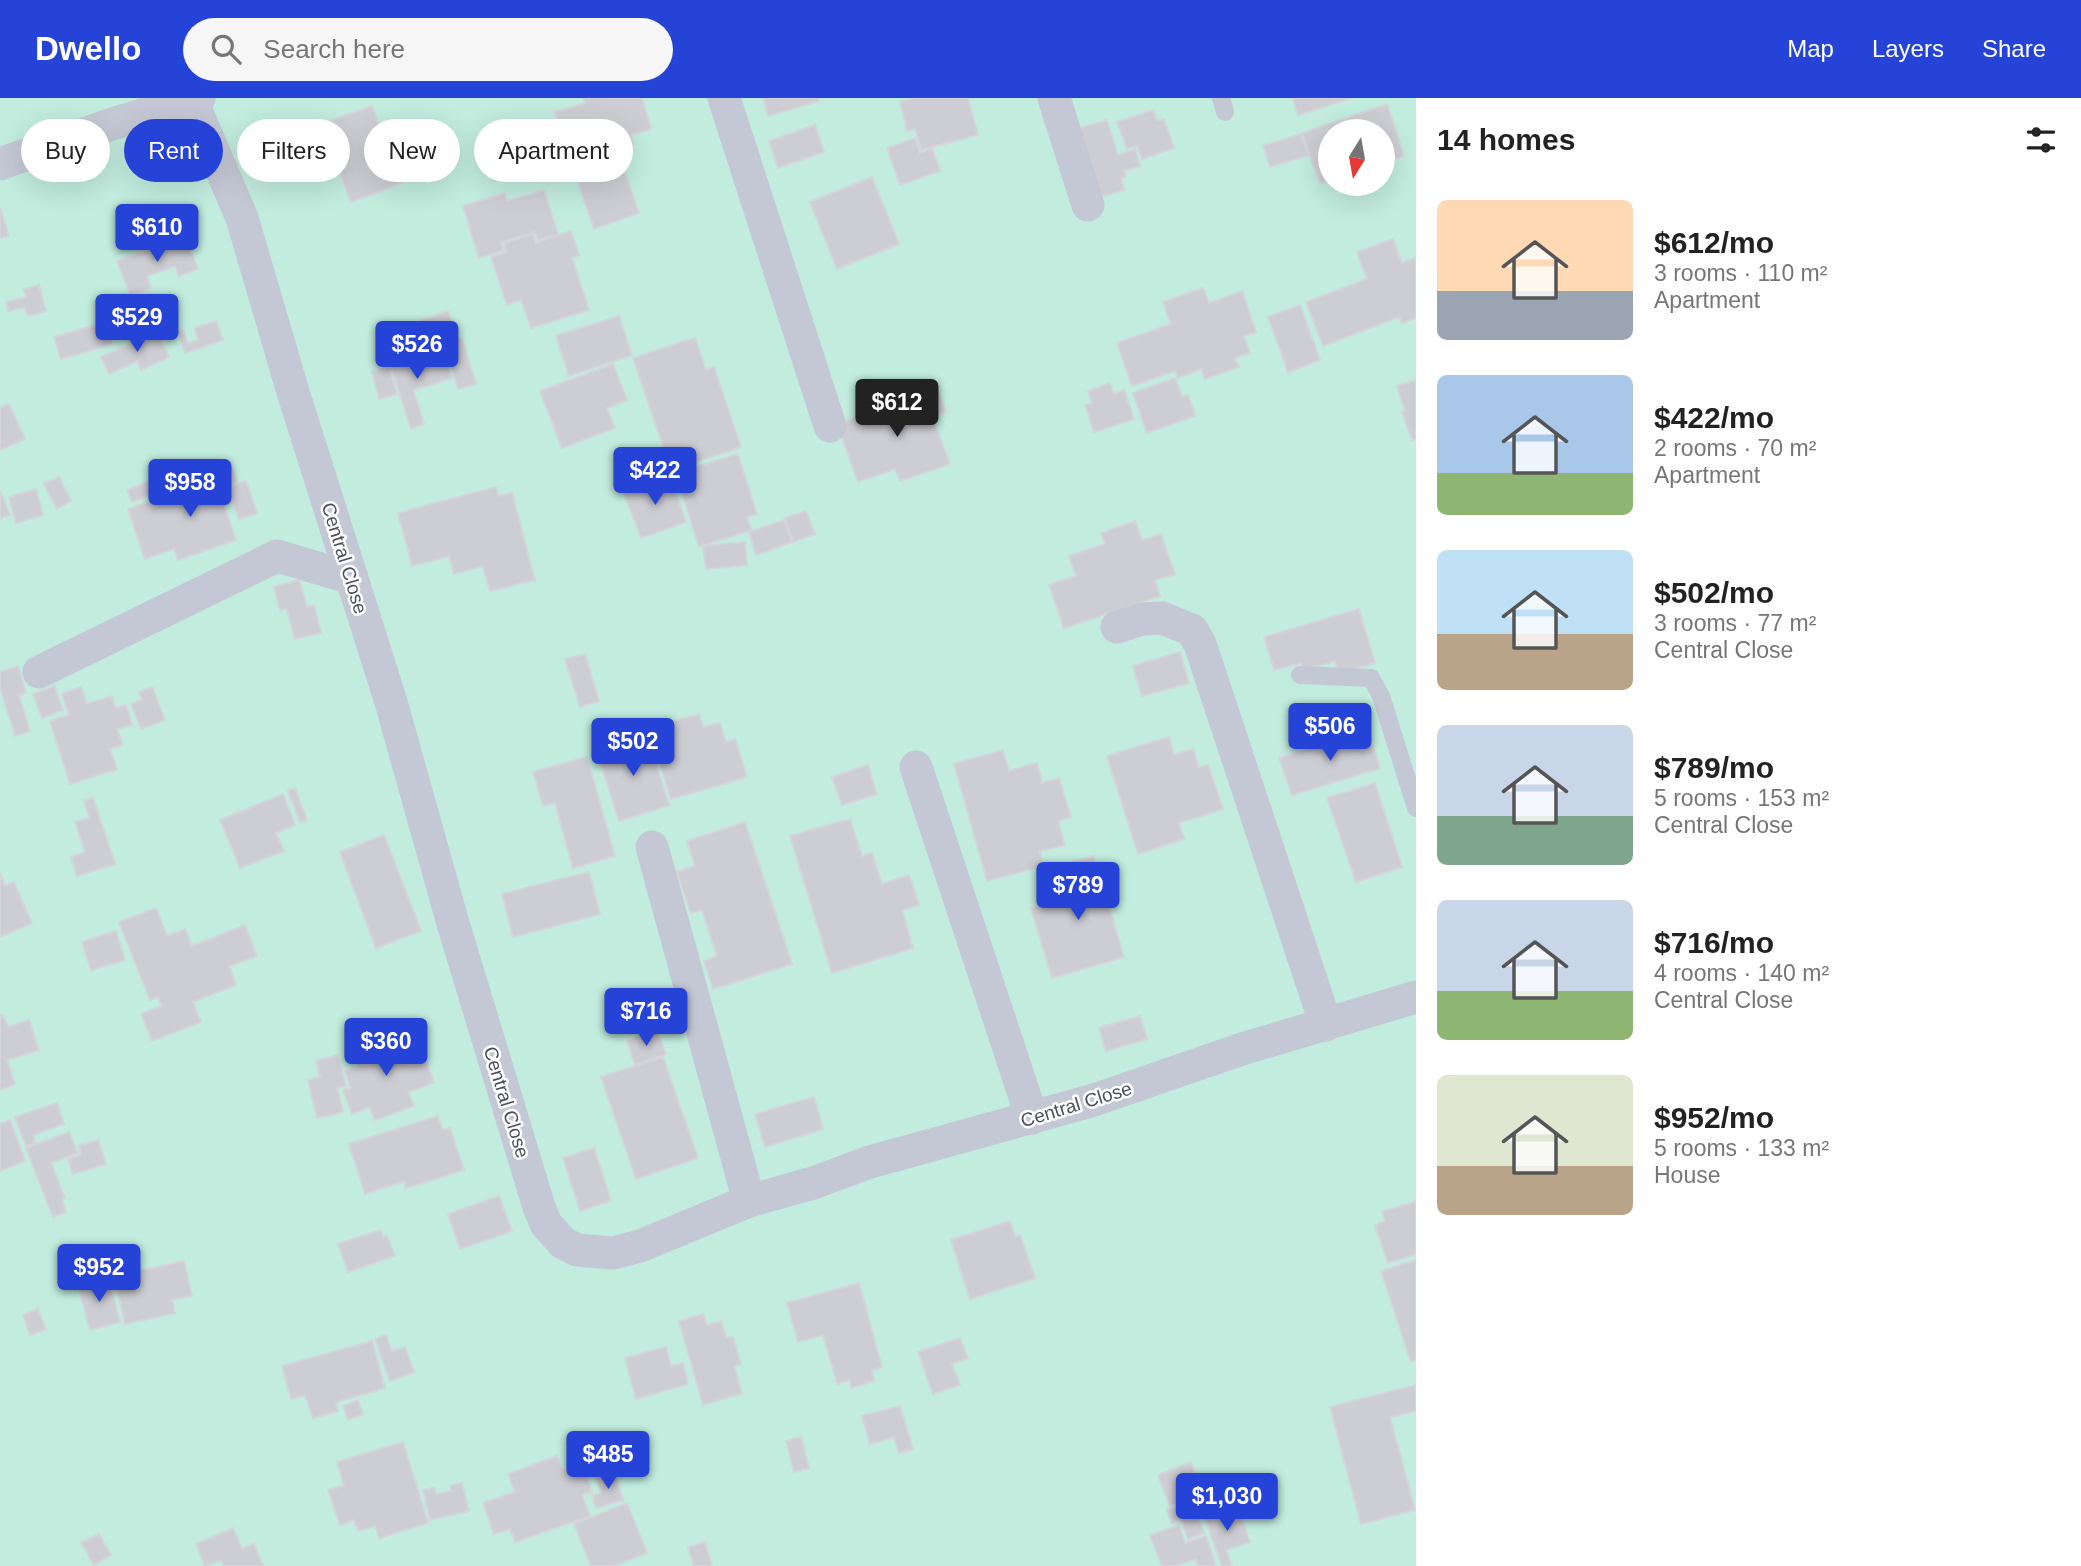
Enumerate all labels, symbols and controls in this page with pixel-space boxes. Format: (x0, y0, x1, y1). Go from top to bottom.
search box (183, 18, 673, 81)
text: Dwello (35, 30, 141, 67)
icon: search (207, 30, 245, 68)
text: Search here (263, 34, 405, 64)
text: Map (1787, 35, 1834, 62)
text: Layers (1872, 35, 1944, 62)
text: Share (1982, 35, 2046, 62)
chip: Buy (21, 119, 110, 182)
chip: Rent (124, 119, 223, 182)
chip: Filters (237, 119, 350, 182)
chip: New (364, 119, 460, 182)
chip: Apartment (474, 119, 633, 182)
north arrow (1318, 119, 1395, 196)
map controls (1318, 119, 1395, 196)
icon: filters (2022, 121, 2060, 159)
text: 14 homes (1437, 123, 1575, 156)
pin: $610 (116, 204, 198, 264)
text: $610 (131, 214, 183, 240)
text: $612/mo (1654, 226, 1774, 259)
icon: home (1493, 228, 1577, 312)
text: 3 rooms · 110 m² (1654, 260, 1827, 286)
text: Apartment (1654, 287, 1760, 313)
pin: $529 (96, 294, 178, 354)
text: $529 (111, 304, 163, 330)
pin: $526 (376, 322, 458, 381)
text: $526 (391, 331, 443, 357)
pin: $612 (856, 380, 938, 439)
text: $612 (871, 389, 923, 415)
text: $422/mo (1654, 401, 1774, 434)
icon: home (1493, 403, 1577, 487)
text: 2 rooms · 70 m² (1654, 435, 1816, 461)
pin: $422 (614, 448, 696, 507)
text: $422 (629, 457, 681, 483)
pin: $958 (149, 460, 231, 519)
text: Apartment (1654, 462, 1760, 488)
text: $958 (164, 469, 216, 495)
street label: Central Close (318, 500, 371, 616)
text: $502/mo (1654, 576, 1774, 609)
icon: home (1493, 578, 1577, 662)
text: 3 rooms · 77 m² (1654, 610, 1816, 636)
text: Central Close (1654, 637, 1793, 663)
pin: $506 (1289, 704, 1371, 763)
text: $506 (1304, 713, 1356, 739)
pin: $502 (592, 718, 674, 778)
text: $502 (607, 728, 659, 754)
text: $789/mo (1654, 751, 1774, 784)
icon: home (1493, 753, 1577, 837)
text: 5 rooms · 153 m² (1654, 785, 1829, 811)
text: Central Close (1654, 812, 1793, 838)
pin: $789 (1037, 862, 1119, 922)
text: $789 (1052, 872, 1104, 898)
text: $716/mo (1654, 926, 1774, 959)
icon: home (1493, 928, 1577, 1012)
text: 4 rooms · 140 m² (1654, 960, 1829, 986)
text: Central Close (1654, 987, 1793, 1013)
pin: $716 (605, 988, 687, 1048)
text: $716 (620, 998, 672, 1024)
pin: $360 (345, 1018, 427, 1078)
text: $360 (360, 1028, 412, 1054)
street label: Central Close (480, 1044, 533, 1160)
street label: Central Close (1018, 1078, 1134, 1131)
text: $952/mo (1654, 1101, 1774, 1134)
icon: home (1493, 1103, 1577, 1187)
text: 5 rooms · 133 m² (1654, 1135, 1829, 1161)
text: House (1654, 1162, 1720, 1188)
pin: $952 (58, 1244, 140, 1304)
text: $952 (73, 1254, 125, 1280)
pin: $485 (567, 1432, 649, 1491)
text: $485 (582, 1441, 634, 1467)
pin: $1,030 (1170, 1474, 1284, 1533)
text: $1,030 (1192, 1483, 1262, 1509)

